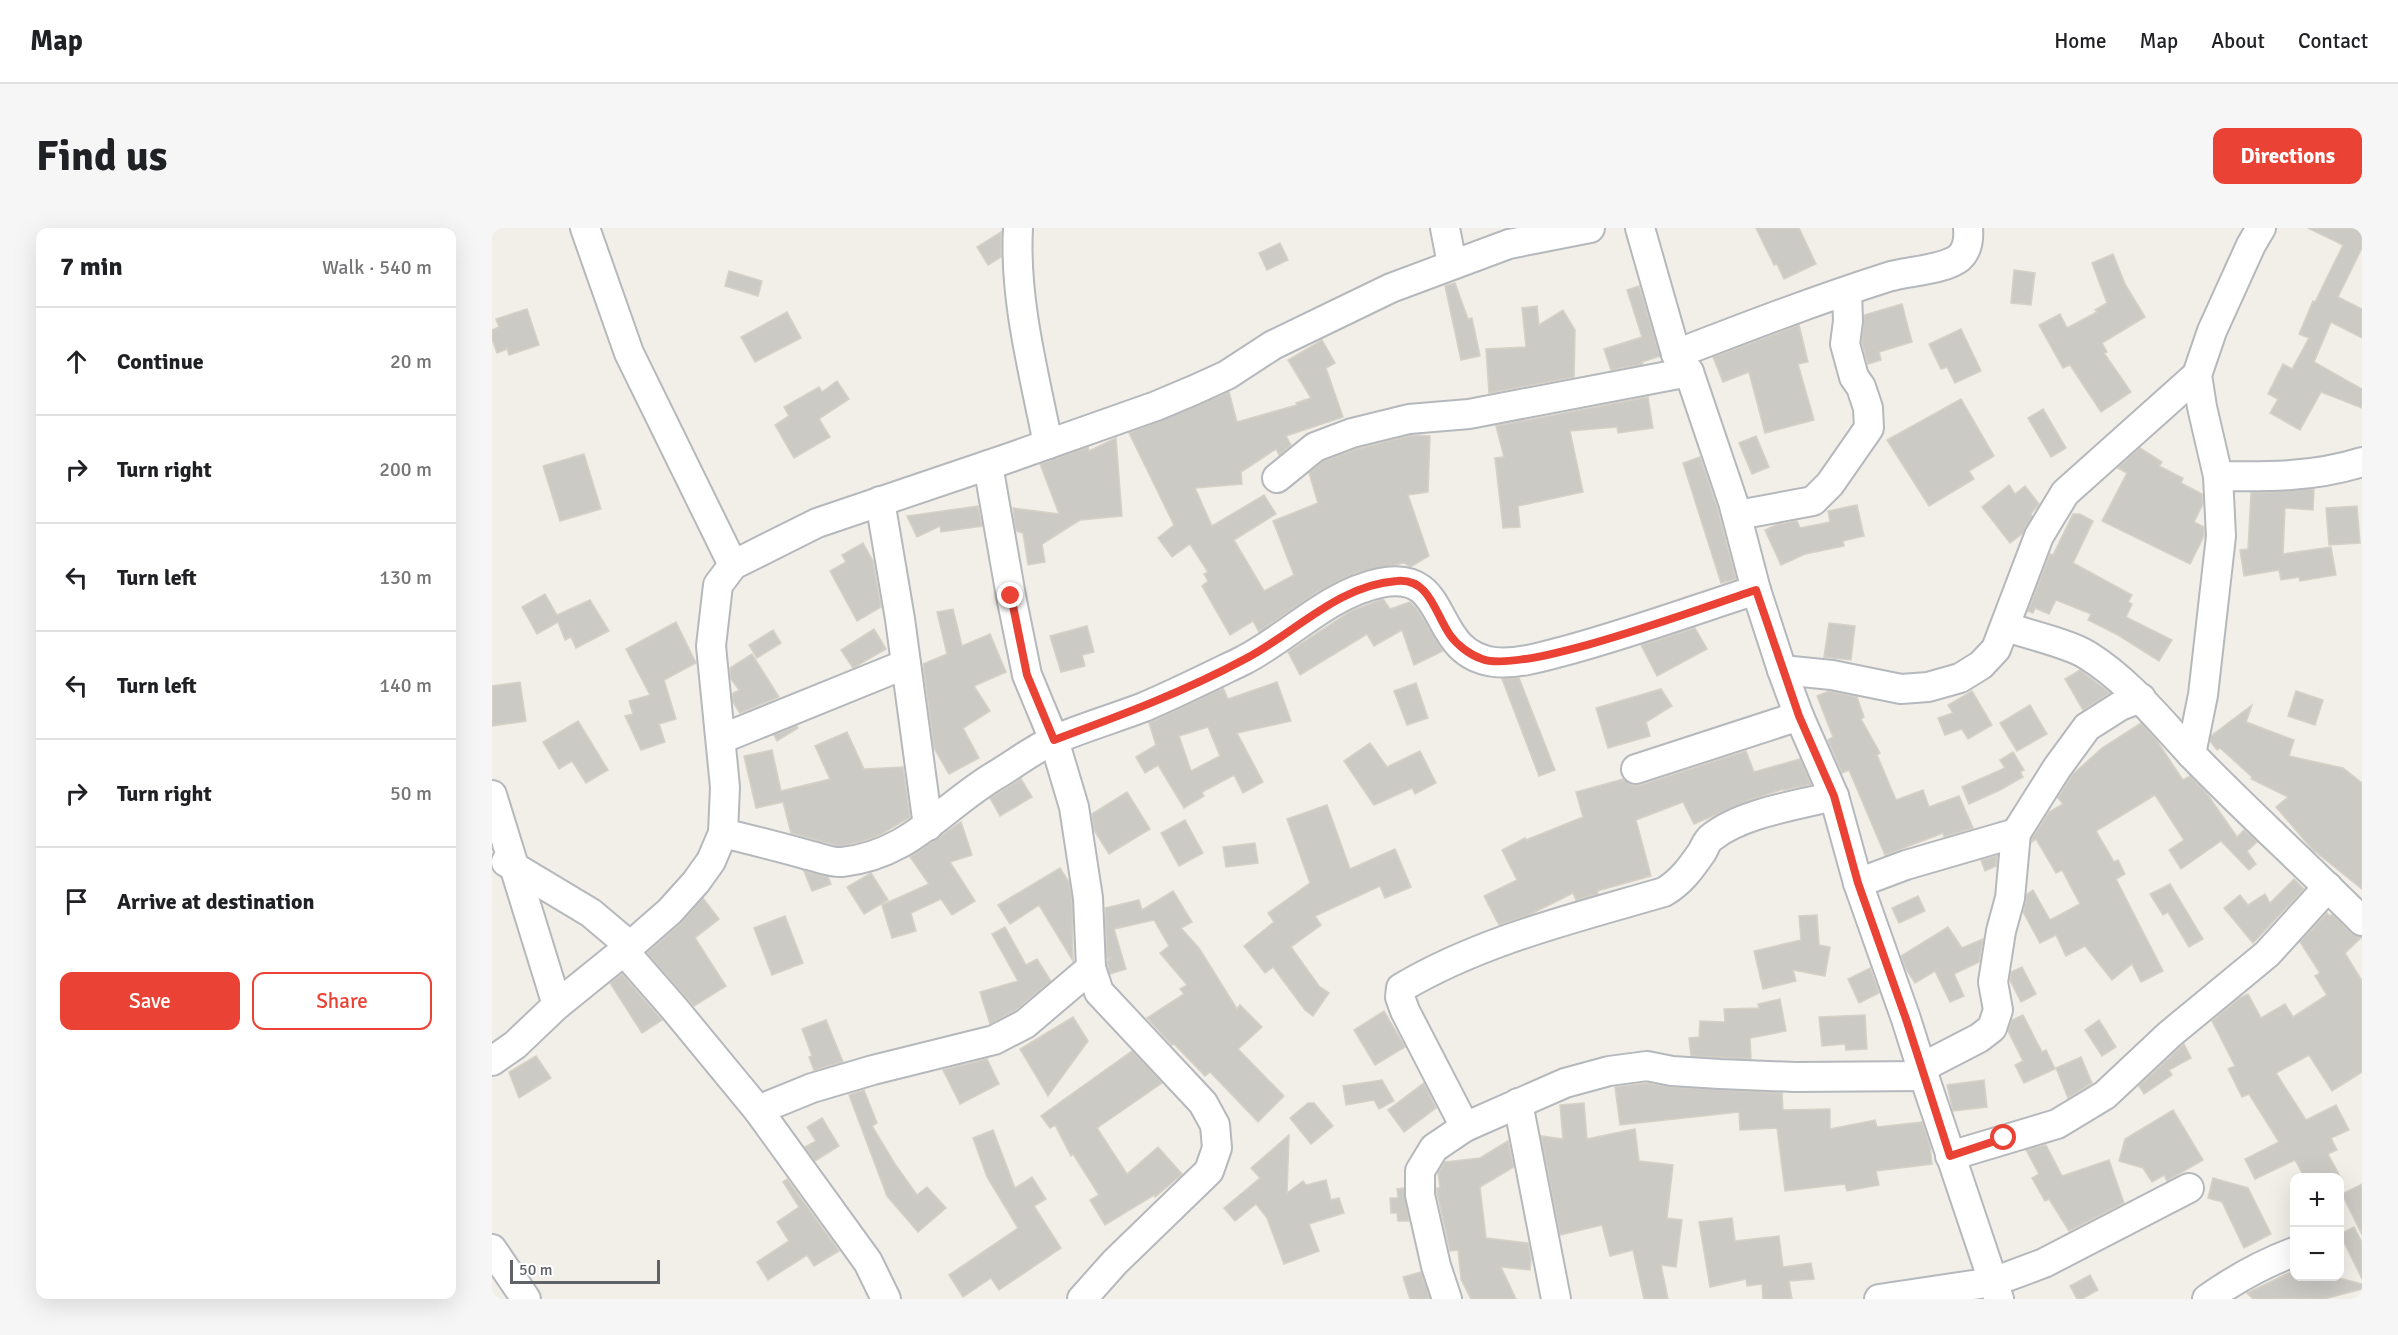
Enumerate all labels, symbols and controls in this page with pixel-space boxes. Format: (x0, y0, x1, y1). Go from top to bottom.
text: Map (30, 24, 83, 58)
text: Home (2054, 28, 2107, 54)
text: Map (2140, 28, 2178, 54)
text: About (2211, 28, 2265, 54)
text: Contact (2298, 28, 2368, 54)
button: Directions (2213, 128, 2362, 184)
text: Find us (36, 131, 167, 182)
text: 7 min (60, 251, 123, 283)
text: Walk · 540 m (322, 255, 432, 280)
icon: ahead (60, 345, 93, 378)
text: Continue (117, 348, 204, 375)
text: 20 m (390, 349, 432, 374)
icon: right (60, 453, 93, 486)
text: Turn right (117, 456, 212, 483)
text: 200 m (379, 457, 432, 482)
icon: left (60, 561, 93, 594)
text: Turn left (117, 564, 197, 591)
text: 130 m (379, 565, 432, 590)
route end (997, 582, 1023, 608)
icon: left (60, 669, 93, 702)
text: Turn left (117, 672, 197, 699)
text: 140 m (379, 673, 432, 698)
icon: right (60, 777, 93, 810)
text: Turn right (117, 780, 212, 807)
text: 50 m (390, 781, 432, 806)
icon: arrive (60, 885, 93, 918)
text: Arrive at destination (117, 888, 314, 915)
button: Save (60, 972, 240, 1030)
button: Share (252, 972, 432, 1030)
route start (1990, 1124, 2016, 1150)
map controls (2290, 1173, 2344, 1281)
button: + (2290, 1173, 2344, 1227)
button: − (2290, 1227, 2344, 1281)
scale bar (510, 1257, 660, 1284)
text: 50 m (519, 1260, 553, 1280)

